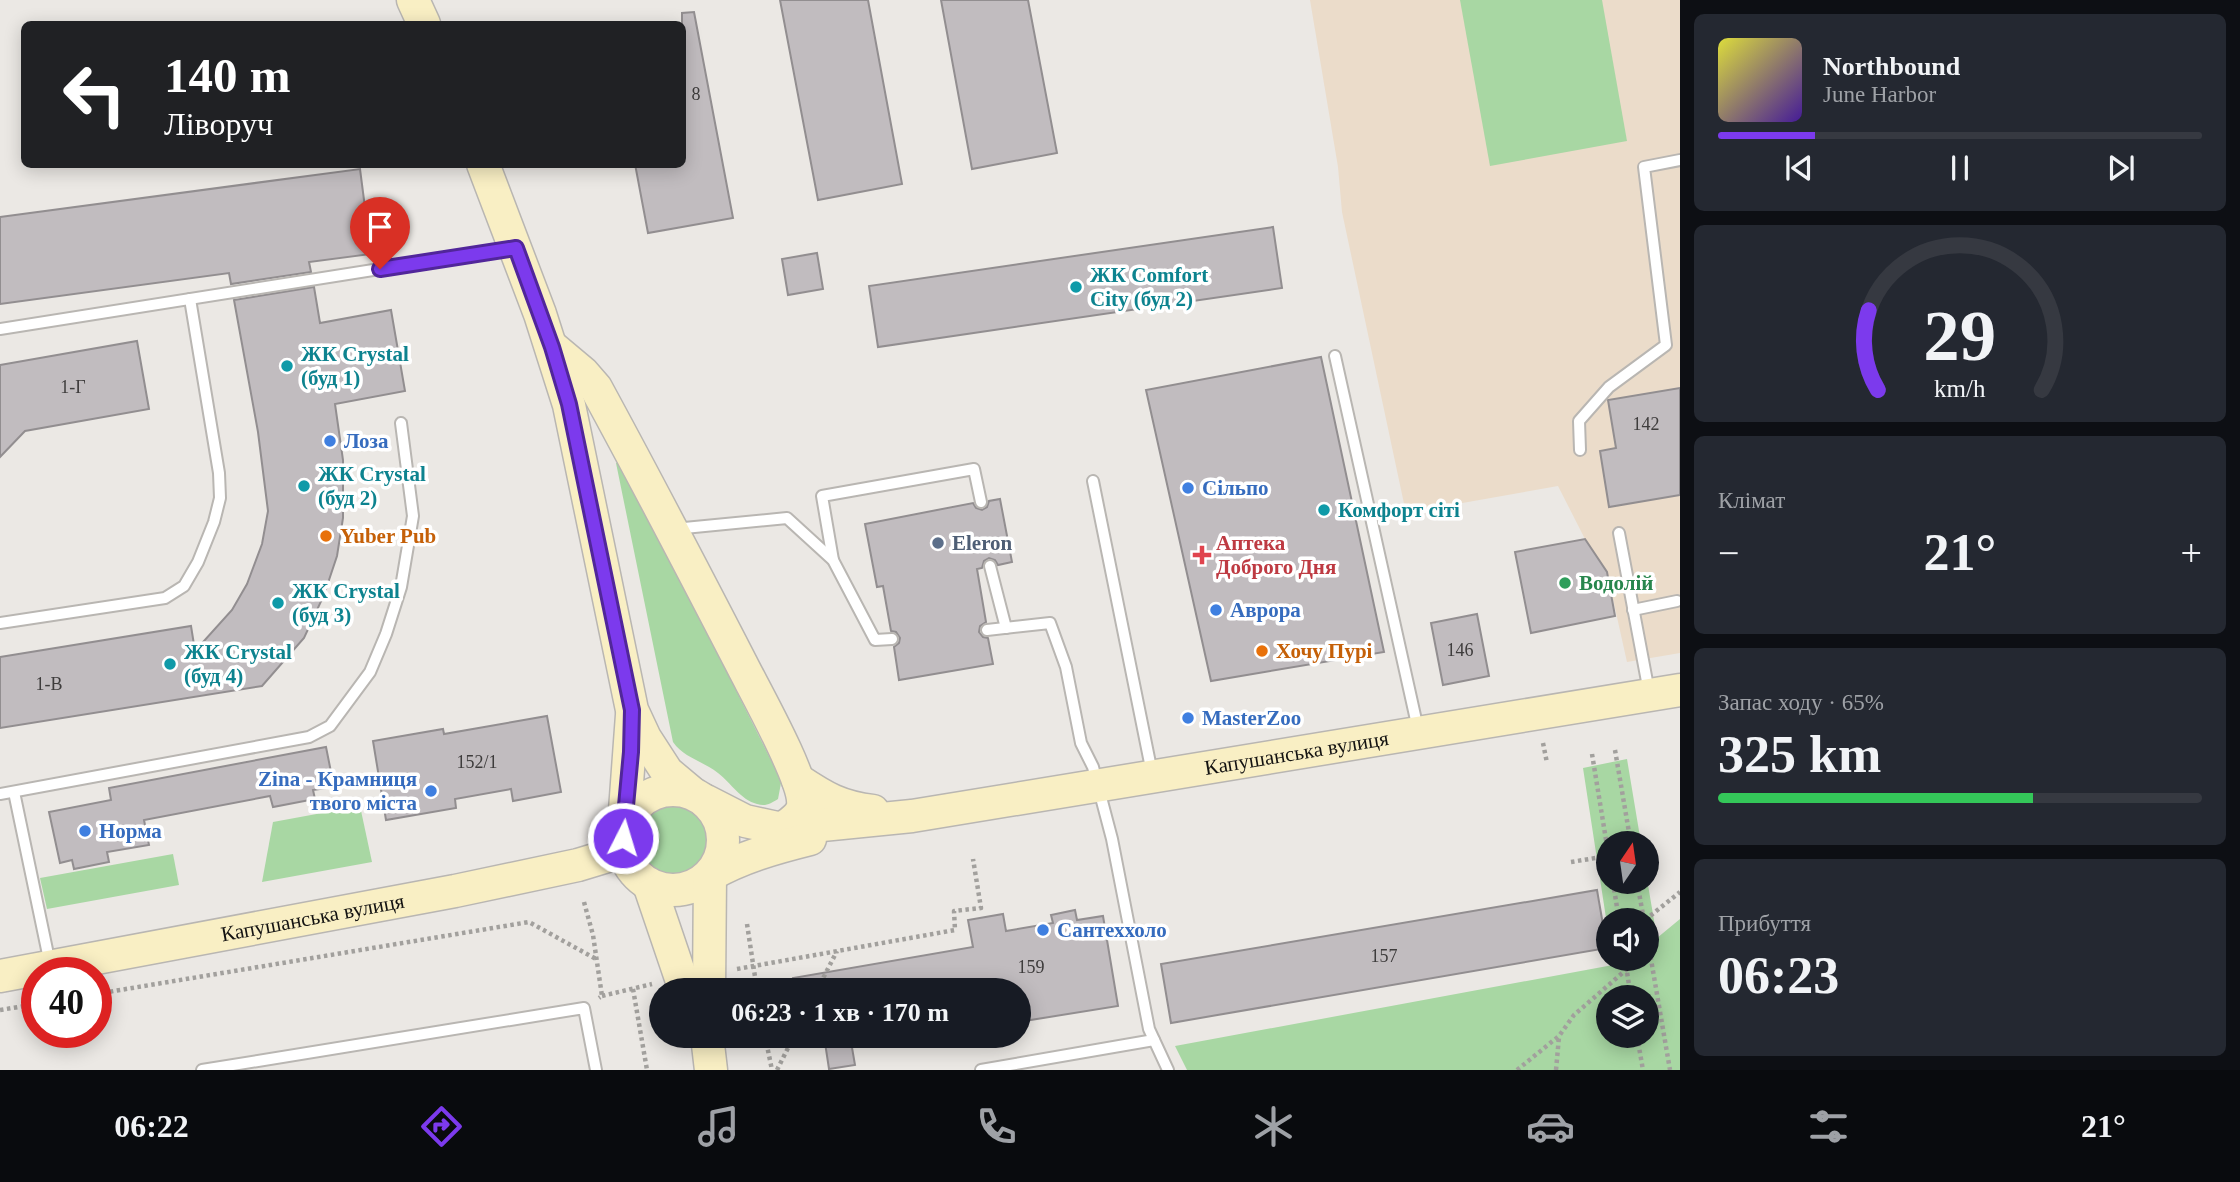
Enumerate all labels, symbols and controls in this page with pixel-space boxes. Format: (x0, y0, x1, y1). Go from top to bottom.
text: 140 m (164, 48, 291, 103)
icon: left (49, 49, 140, 140)
text: Northbound (1823, 52, 1960, 81)
text: June Harbor (1823, 82, 1936, 107)
house number: 8 (692, 84, 701, 104)
text: Ліворуч (164, 106, 273, 142)
icon: previous (1780, 149, 1818, 187)
icon: pause (1941, 149, 1979, 187)
icon: next (2102, 149, 2140, 187)
pin (350, 197, 410, 269)
icon: arrive (361, 208, 399, 246)
place label: ЖК Comfort City (буд 2) (1090, 263, 1208, 311)
marker: ЖК Comfort City (буд 2) (1068, 279, 1084, 295)
text: 29 (1924, 295, 1996, 376)
place label: ЖК Crystal (буд 1) (301, 342, 409, 390)
marker: ЖК Crystal (буд 1) (279, 358, 295, 374)
text: km/h (1934, 375, 1986, 402)
house number: 1-Г (60, 377, 86, 397)
house number: 142 (1633, 414, 1660, 434)
place label: Лоза (344, 429, 389, 453)
marker: Лоза (322, 433, 338, 449)
place label: ЖК Crystal (буд 2) (318, 462, 426, 510)
place label: Сільпо (1202, 476, 1269, 500)
marker: ЖК Crystal (буд 2) (296, 478, 312, 494)
marker: Сільпо (1180, 480, 1196, 496)
text: Клімат (1718, 488, 1785, 513)
place label: Комфорт сіті (1338, 498, 1460, 522)
marker: Комфорт сіті (1316, 502, 1332, 518)
place label: Yuber Pub (340, 524, 436, 548)
text: 21° (1924, 524, 1996, 581)
marker: Yuber Pub (318, 528, 334, 544)
place label: Eleron (952, 531, 1013, 555)
place label: Аптека Доброго Дня (1216, 531, 1336, 579)
text: − (1718, 532, 1739, 574)
text: + (2181, 532, 2202, 574)
marker: Eleron (930, 535, 946, 551)
marker: Аптека Доброго Дня (1194, 547, 1210, 563)
place label: Водолій (1579, 571, 1653, 595)
marker: Водолій (1557, 575, 1573, 591)
place label: ЖК Crystal (буд 3) (292, 579, 400, 627)
marker: ЖК Crystal (буд 3) (270, 595, 286, 611)
place label: Аврора (1230, 598, 1301, 622)
marker: Аврора (1208, 602, 1224, 618)
place label: Хочу Пурі (1276, 639, 1373, 663)
place label: ЖК Crystal (буд 4) (184, 640, 292, 688)
house number: 146 (1447, 640, 1474, 660)
marker: Хочу Пурі (1254, 643, 1270, 659)
marker: ЖК Crystal (буд 4) (162, 656, 178, 672)
house number: 1-В (36, 674, 63, 694)
text: Запас ходу · 65% (1718, 690, 1884, 715)
place label: MasterZoo (1202, 706, 1301, 730)
marker: MasterZoo (1180, 710, 1196, 726)
street label: Капушанська вулиця (1203, 726, 1391, 780)
text: 325 km (1718, 726, 1881, 783)
house number: 152/1 (456, 752, 498, 772)
place label: Zina - Крамниця твого міста (258, 767, 417, 815)
marker: Zina - Крамниця твого міста (423, 783, 439, 799)
position arrow (586, 801, 660, 875)
place label: Норма (99, 819, 162, 843)
marker: Норма (77, 823, 93, 839)
north arrow (1596, 831, 1659, 894)
map controls (1596, 831, 1659, 1048)
street label: Капушанська вулиця (219, 889, 407, 946)
button: sound (1596, 908, 1659, 971)
text: Прибуття (1718, 911, 1811, 936)
place label: Сантеххоло (1057, 918, 1167, 942)
marker: Сантеххоло (1035, 922, 1051, 938)
house number: 157 (1371, 946, 1398, 966)
text: 06:23 (1718, 947, 1839, 1004)
speed limit sign: 40 (21, 957, 112, 1048)
house number: 159 (1018, 957, 1045, 977)
button: layers (1596, 985, 1659, 1048)
text: 06:23 · 1 хв · 170 m (731, 998, 949, 1027)
icon: directions (417, 1102, 466, 1151)
icon: music (694, 1102, 743, 1151)
icon: phone (972, 1102, 1021, 1151)
icon: climate (1249, 1102, 1298, 1151)
icon: car (1526, 1102, 1575, 1151)
icon: filters (1804, 1102, 1853, 1151)
text: 06:22 (114, 1108, 189, 1144)
text: 21° (2081, 1108, 2126, 1144)

